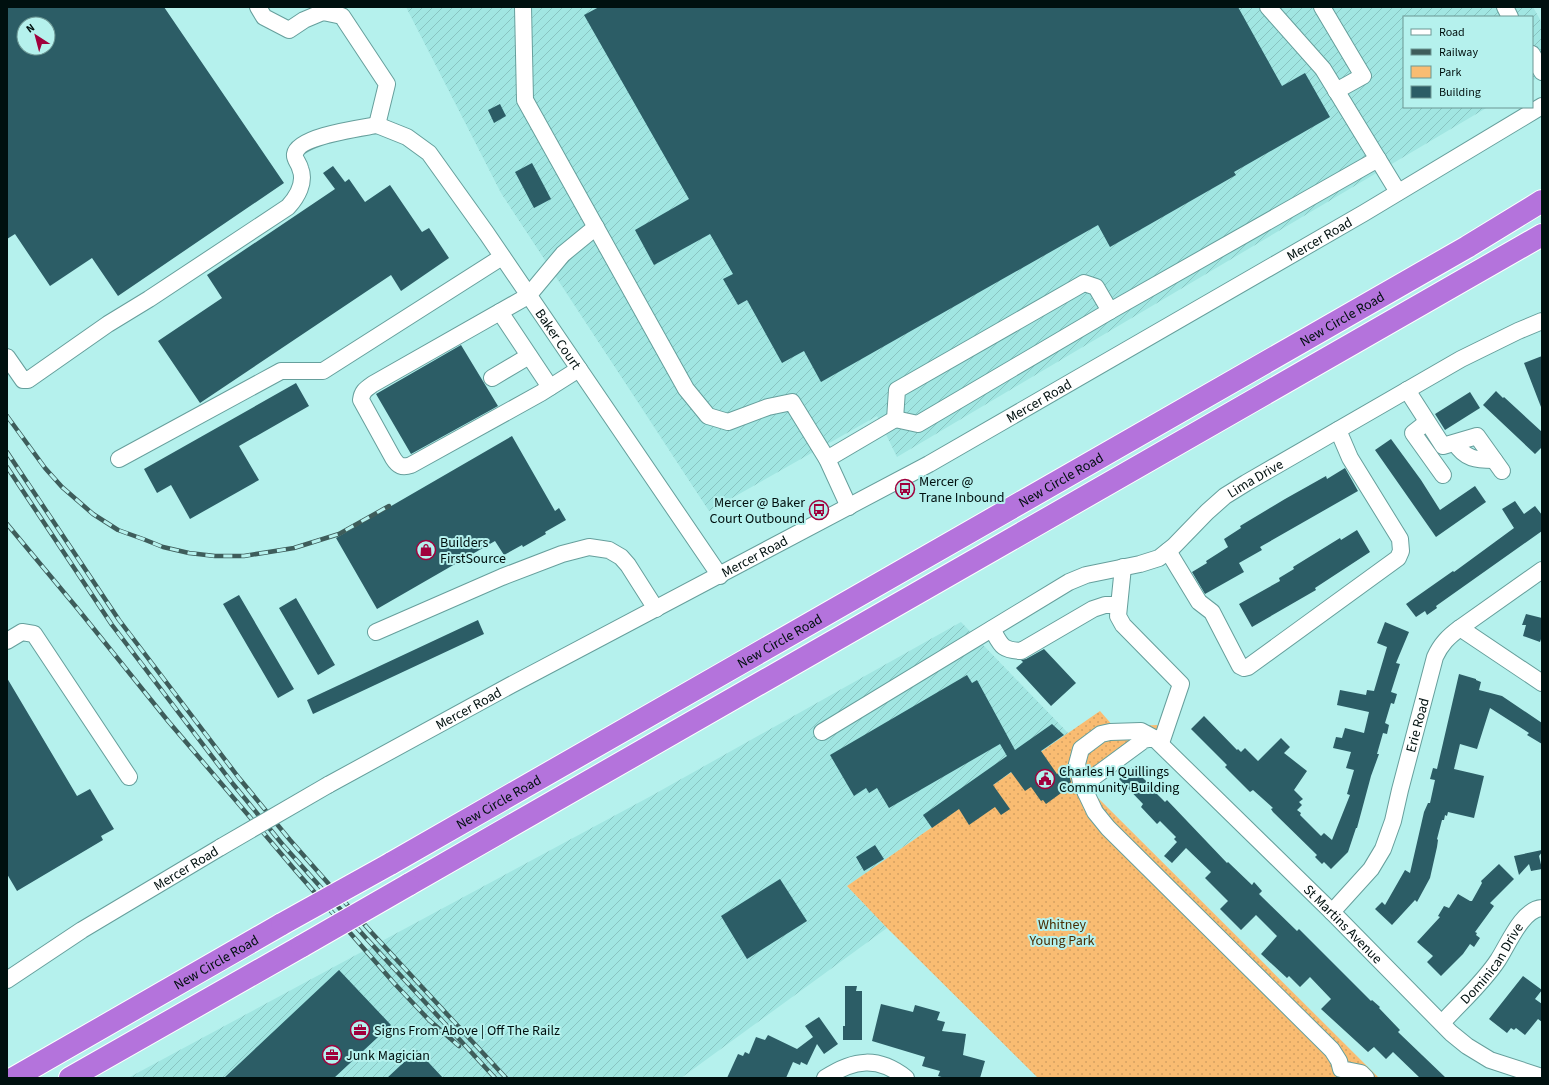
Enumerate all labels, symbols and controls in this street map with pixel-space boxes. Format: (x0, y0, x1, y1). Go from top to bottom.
north arrow (16, 16, 56, 56)
legend (1403, 16, 1533, 108)
text: N (23, 20, 38, 37)
text: Road (1439, 24, 1465, 41)
text: Railway (1439, 44, 1478, 61)
text: Park (1439, 64, 1461, 81)
text: Building (1439, 84, 1481, 101)
street label: Mercer Road (1283, 213, 1356, 266)
street label: New Circle Road (1296, 287, 1389, 352)
street label: Baker Court (530, 305, 586, 374)
street label: Mercer Road (1003, 375, 1076, 428)
street label: New Circle Road (1015, 448, 1107, 513)
street label: Lima Drive (1224, 455, 1287, 503)
place label: Mercer @ Trane Inbound (919, 472, 1005, 508)
bus stop icon: Mercer @ Trane Inbound (894, 478, 916, 500)
place label: Mercer @ Baker Court Outbound (709, 493, 805, 529)
bus stop icon: Mercer @ Baker Court Outbound (808, 499, 830, 521)
street label: Mercer Road (718, 531, 792, 583)
place label: Builders FirstSource (440, 533, 506, 569)
shop icon: Builders FirstSource (415, 539, 437, 561)
street label: New Circle Road (734, 609, 826, 674)
street label: Mercer Road (432, 683, 506, 735)
street label: Erie Road (1401, 696, 1435, 755)
place label: Charles H Quillings Community Building (1059, 762, 1179, 798)
public building icon: Charles H Quillings Community Building (1034, 768, 1056, 790)
street label: New Circle Road (453, 770, 545, 835)
street label: Mercer Road (150, 842, 223, 896)
street label: St Martins Avenue (1299, 880, 1387, 969)
park label: Whitney Young Park (1029, 915, 1095, 951)
street label: Dominican Drive (1456, 919, 1529, 1009)
street label: New Circle Road (170, 930, 263, 995)
office icon: Signs From Above | Off The Railz (349, 1019, 371, 1041)
place label: Signs From Above | Off The Railz (374, 1021, 560, 1041)
office icon: Junk Magician (321, 1044, 343, 1066)
place label: Junk Magician (346, 1046, 430, 1066)

